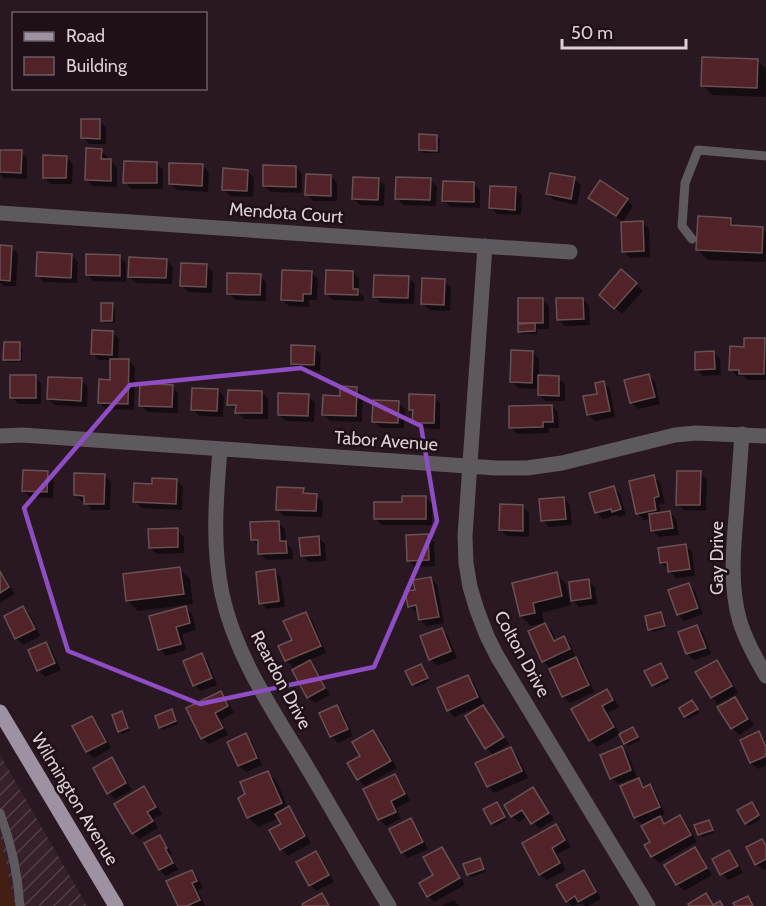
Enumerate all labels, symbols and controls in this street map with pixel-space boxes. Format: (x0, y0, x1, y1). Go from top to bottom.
legend (12, 12, 207, 90)
scale bar (562, 12, 686, 50)
text: 50 m (571, 22, 613, 44)
text: Road (66, 25, 105, 47)
text: Building (66, 55, 128, 77)
street label: Mendota Court (228, 198, 344, 228)
street label: Tabor Avenue (333, 426, 439, 456)
street label: Gay Drive (706, 521, 728, 595)
street label: Colton Drive (489, 607, 555, 701)
street label: Reardon Drive (246, 627, 316, 733)
street label: Wilmington Avenue (27, 729, 123, 869)

